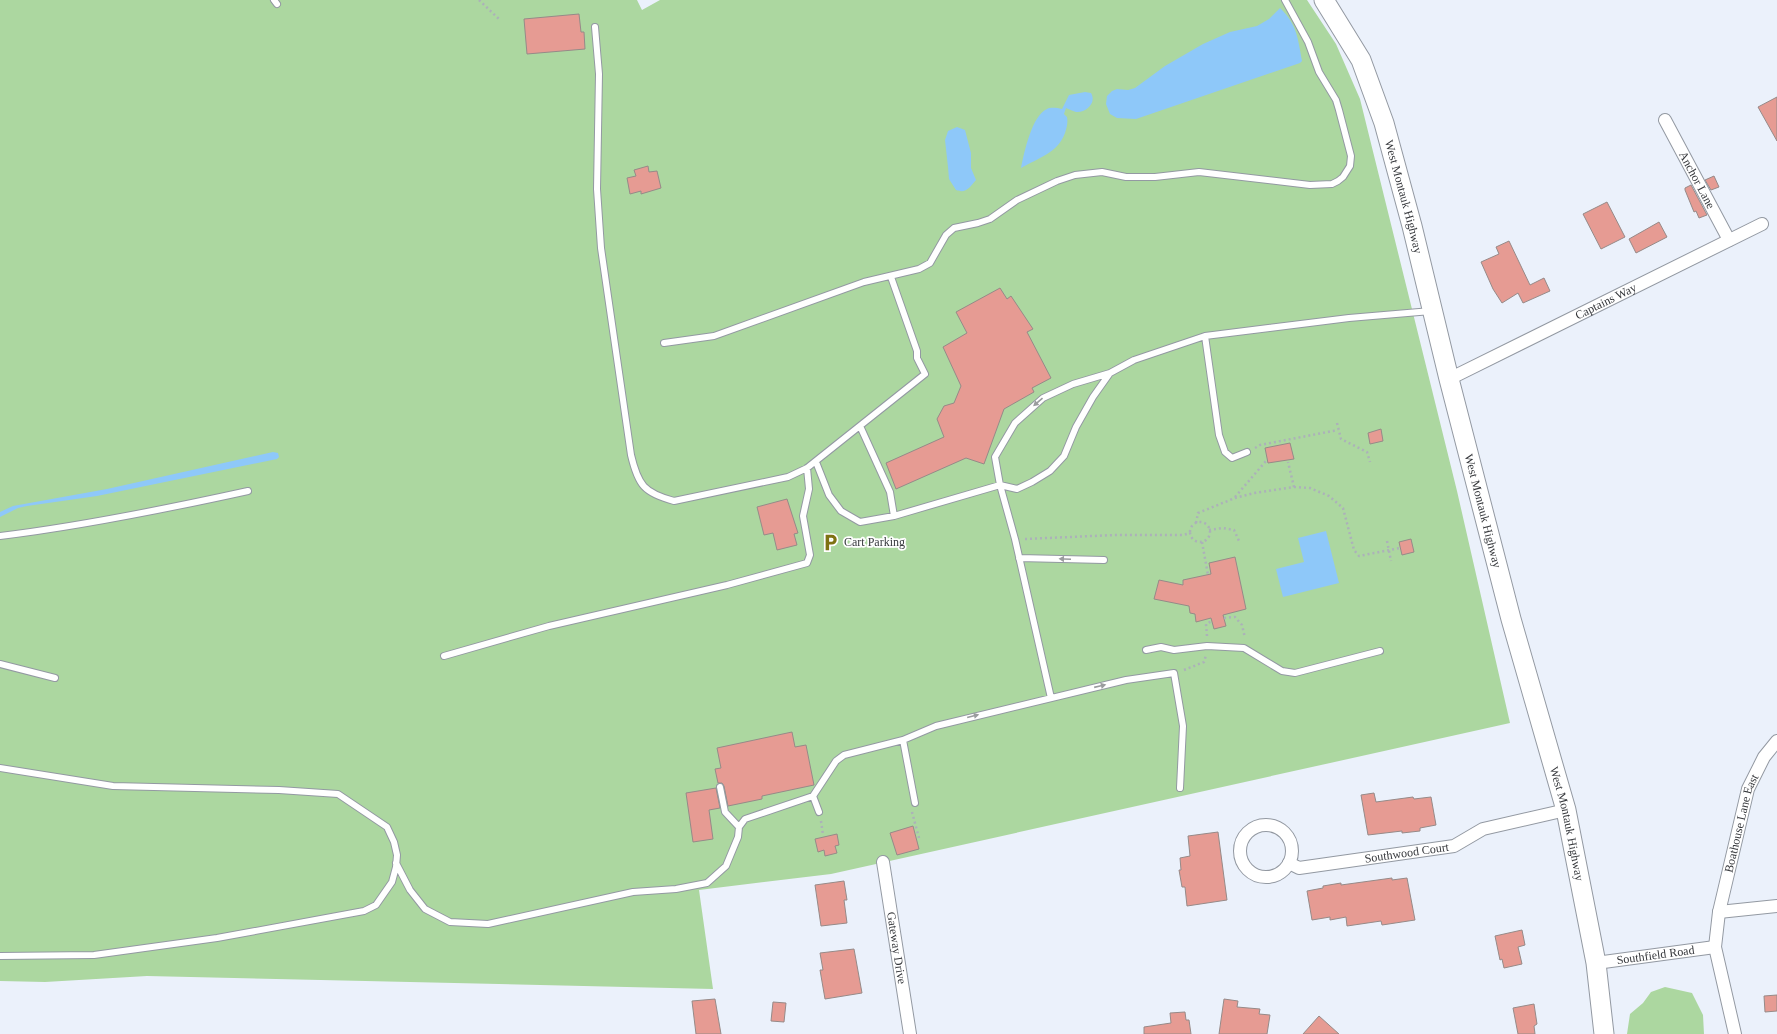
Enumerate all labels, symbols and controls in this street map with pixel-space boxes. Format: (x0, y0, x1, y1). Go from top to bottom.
street label: West Montauk Highway (1382, 138, 1425, 255)
street label: Anchor Lane (1676, 149, 1718, 211)
street label: Captains Way (1573, 280, 1639, 322)
one-way arrow (1034, 397, 1043, 406)
street label: West Montauk Highway (1462, 453, 1505, 569)
parking icon: Cart Parking (821, 532, 841, 552)
place label: Cart Parking (844, 535, 905, 549)
one-way arrow (1058, 556, 1071, 562)
one-way arrow (1094, 683, 1106, 689)
one-way arrow (967, 713, 980, 719)
street label: West Montauk Highway (1547, 765, 1587, 882)
street label: Boathouse Lane East (1722, 771, 1762, 874)
street label: Southwood Court (1364, 840, 1450, 866)
street label: Gateway Drive (884, 911, 909, 985)
street label: Southfield Road (1616, 943, 1695, 967)

